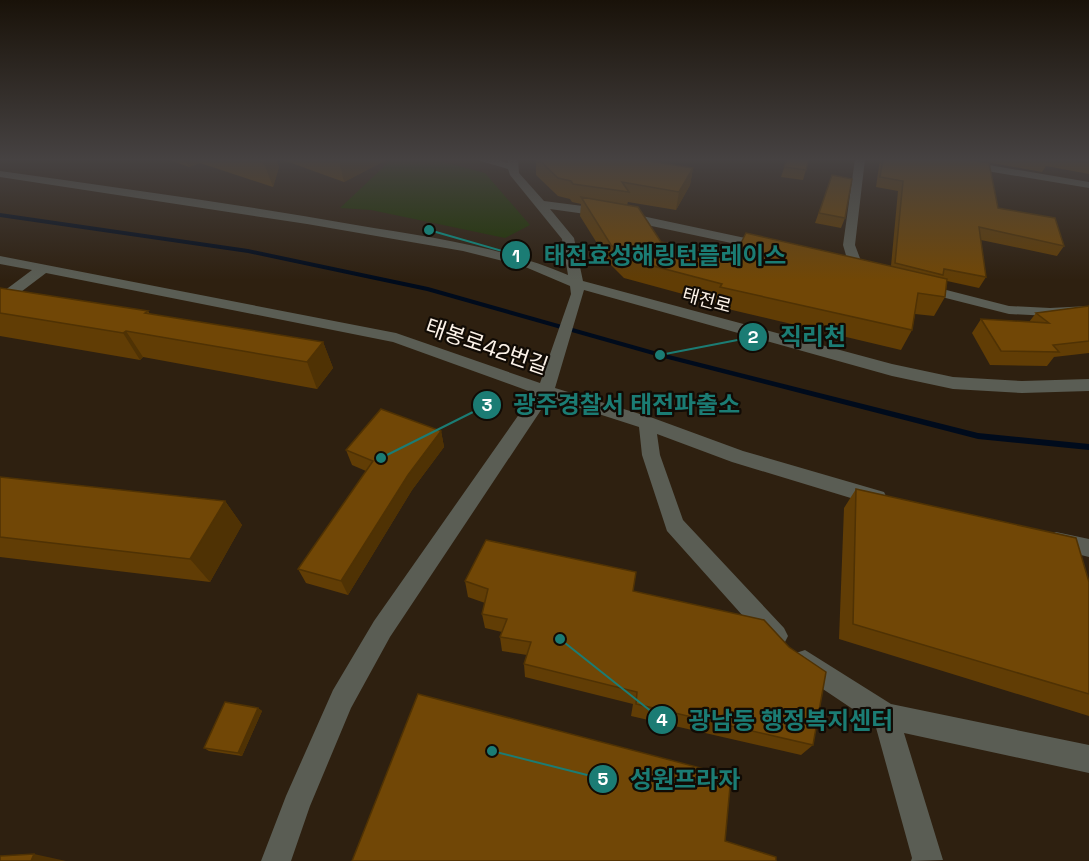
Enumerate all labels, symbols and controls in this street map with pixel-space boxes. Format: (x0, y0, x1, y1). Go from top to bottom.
callout: 태전효성해링턴플레이스 (501, 234, 798, 276)
text: 태전효성해링턴플레이스 (544, 240, 786, 271)
text: 1 (512, 244, 520, 267)
street label: 태전로 (680, 282, 734, 318)
street label: 태봉로42번길 (422, 312, 552, 380)
callout: 직리천 (738, 316, 858, 358)
text: 직리천 (780, 321, 846, 352)
text: 2 (748, 325, 759, 348)
callout: 광주경찰서 태전파출소 (472, 384, 753, 426)
text: 광주경찰서 태전파출소 (514, 389, 740, 420)
text: 3 (482, 393, 493, 416)
callout: 광남동 행정복지센터 (647, 699, 906, 741)
text: 광남동 행정복지센터 (689, 705, 893, 736)
text: 4 (656, 708, 668, 731)
callout: 성원프라자 (588, 758, 752, 800)
text: 성원프라자 (630, 764, 740, 795)
text: 5 (598, 767, 609, 790)

